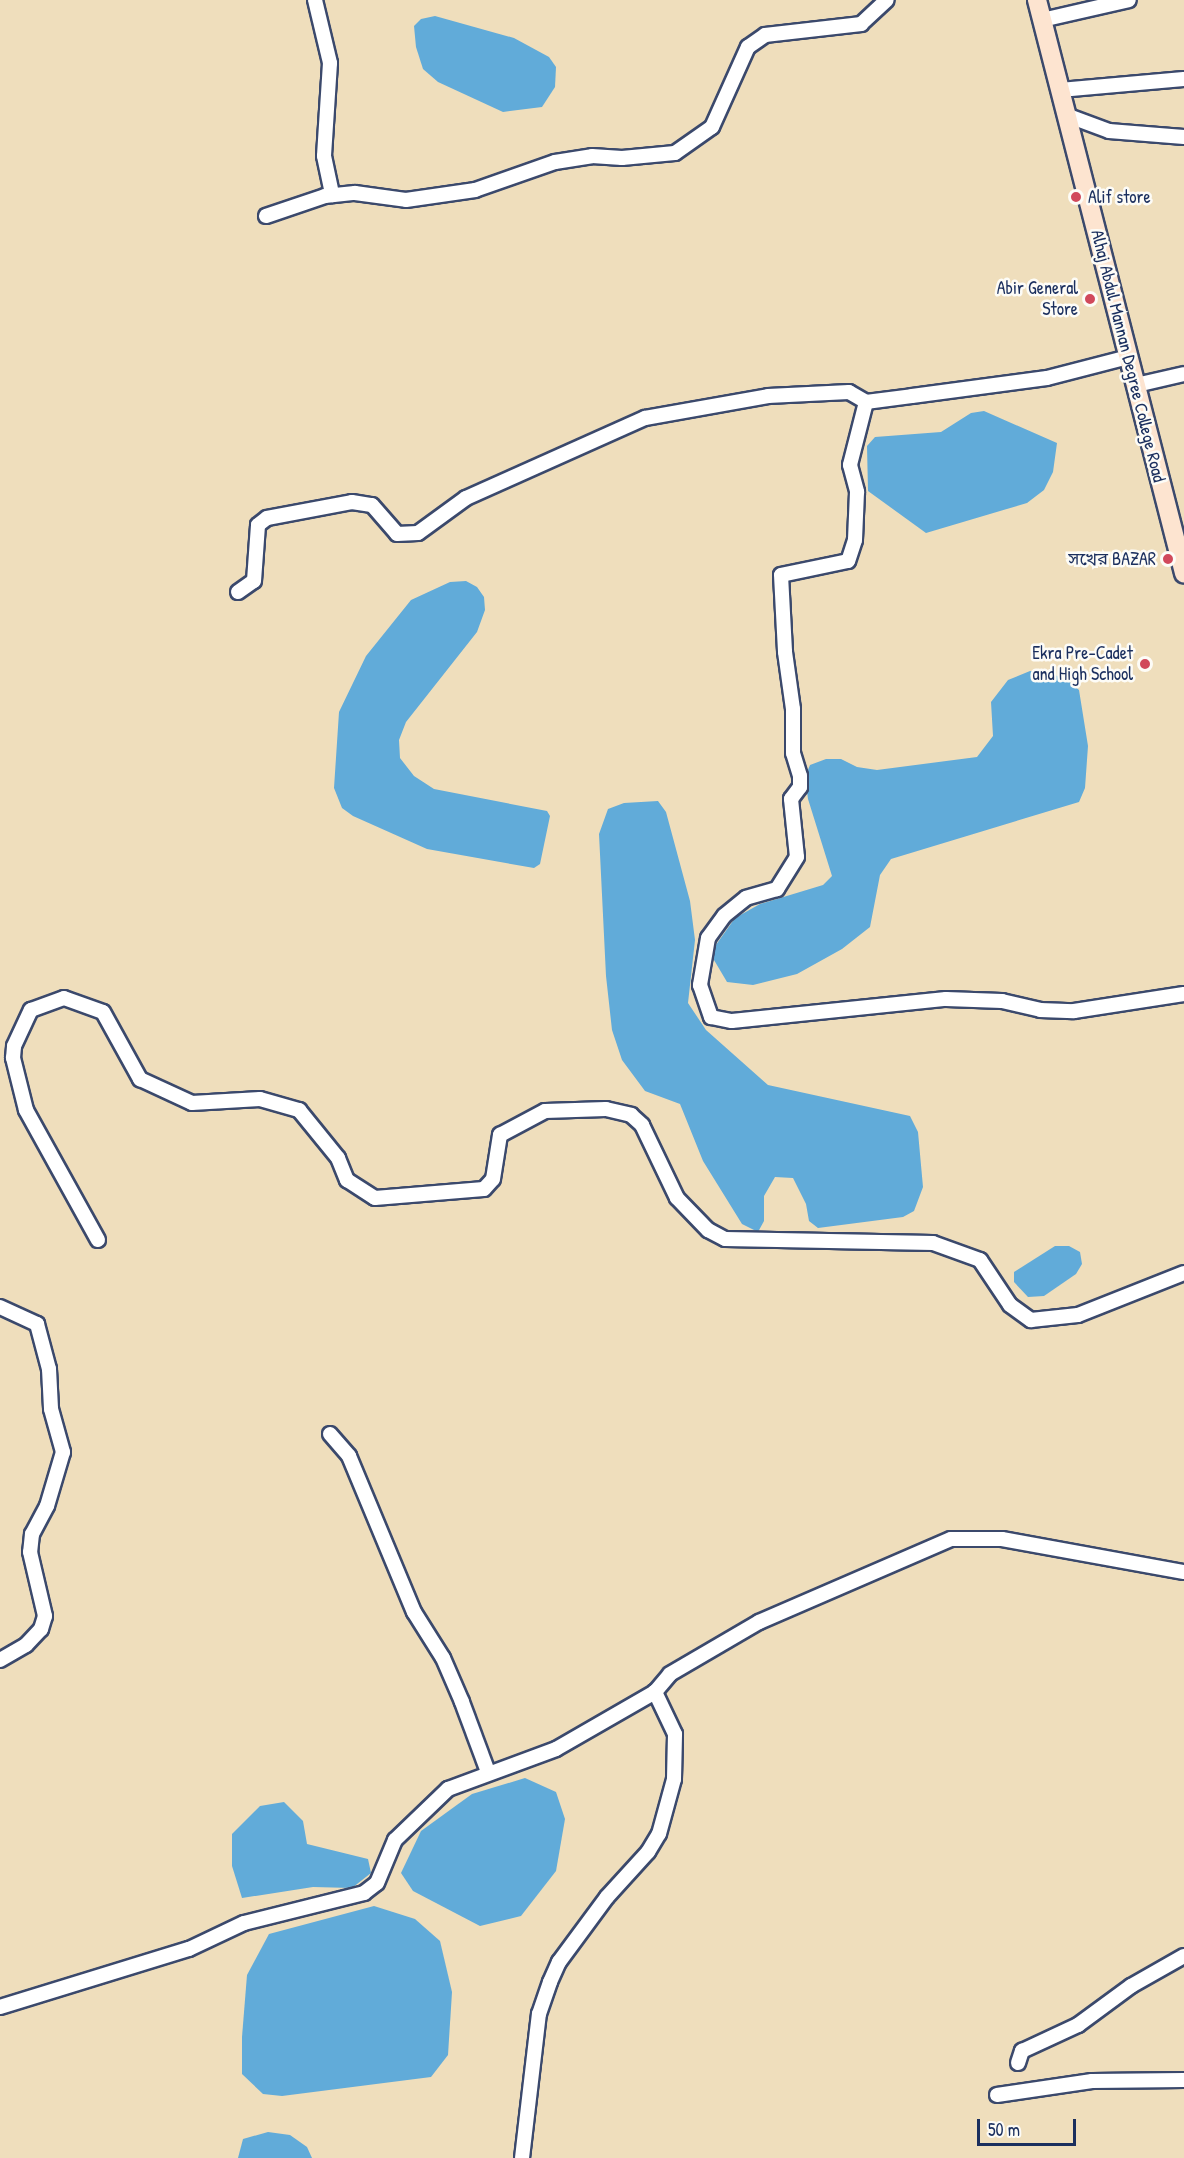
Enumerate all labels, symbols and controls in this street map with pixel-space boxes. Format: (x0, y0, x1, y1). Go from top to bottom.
place label: Alif store (1088, 186, 1151, 208)
marker: Alif store (1069, 190, 1083, 204)
street label: Alhaj Abdul Mannan Degree College Road (1086, 228, 1170, 484)
place label: Abir General Store (997, 278, 1078, 320)
marker: Abir General Store (1083, 292, 1097, 306)
place label: সখের BAZAR (1068, 548, 1156, 570)
marker: সখের BAZAR (1161, 552, 1175, 566)
place label: Ekra Pre-Cadet and High School (1032, 643, 1133, 686)
marker: Ekra Pre-Cadet and High School (1138, 657, 1152, 671)
scale bar (980, 2107, 1079, 2145)
text: 50 m (988, 2117, 1020, 2142)

